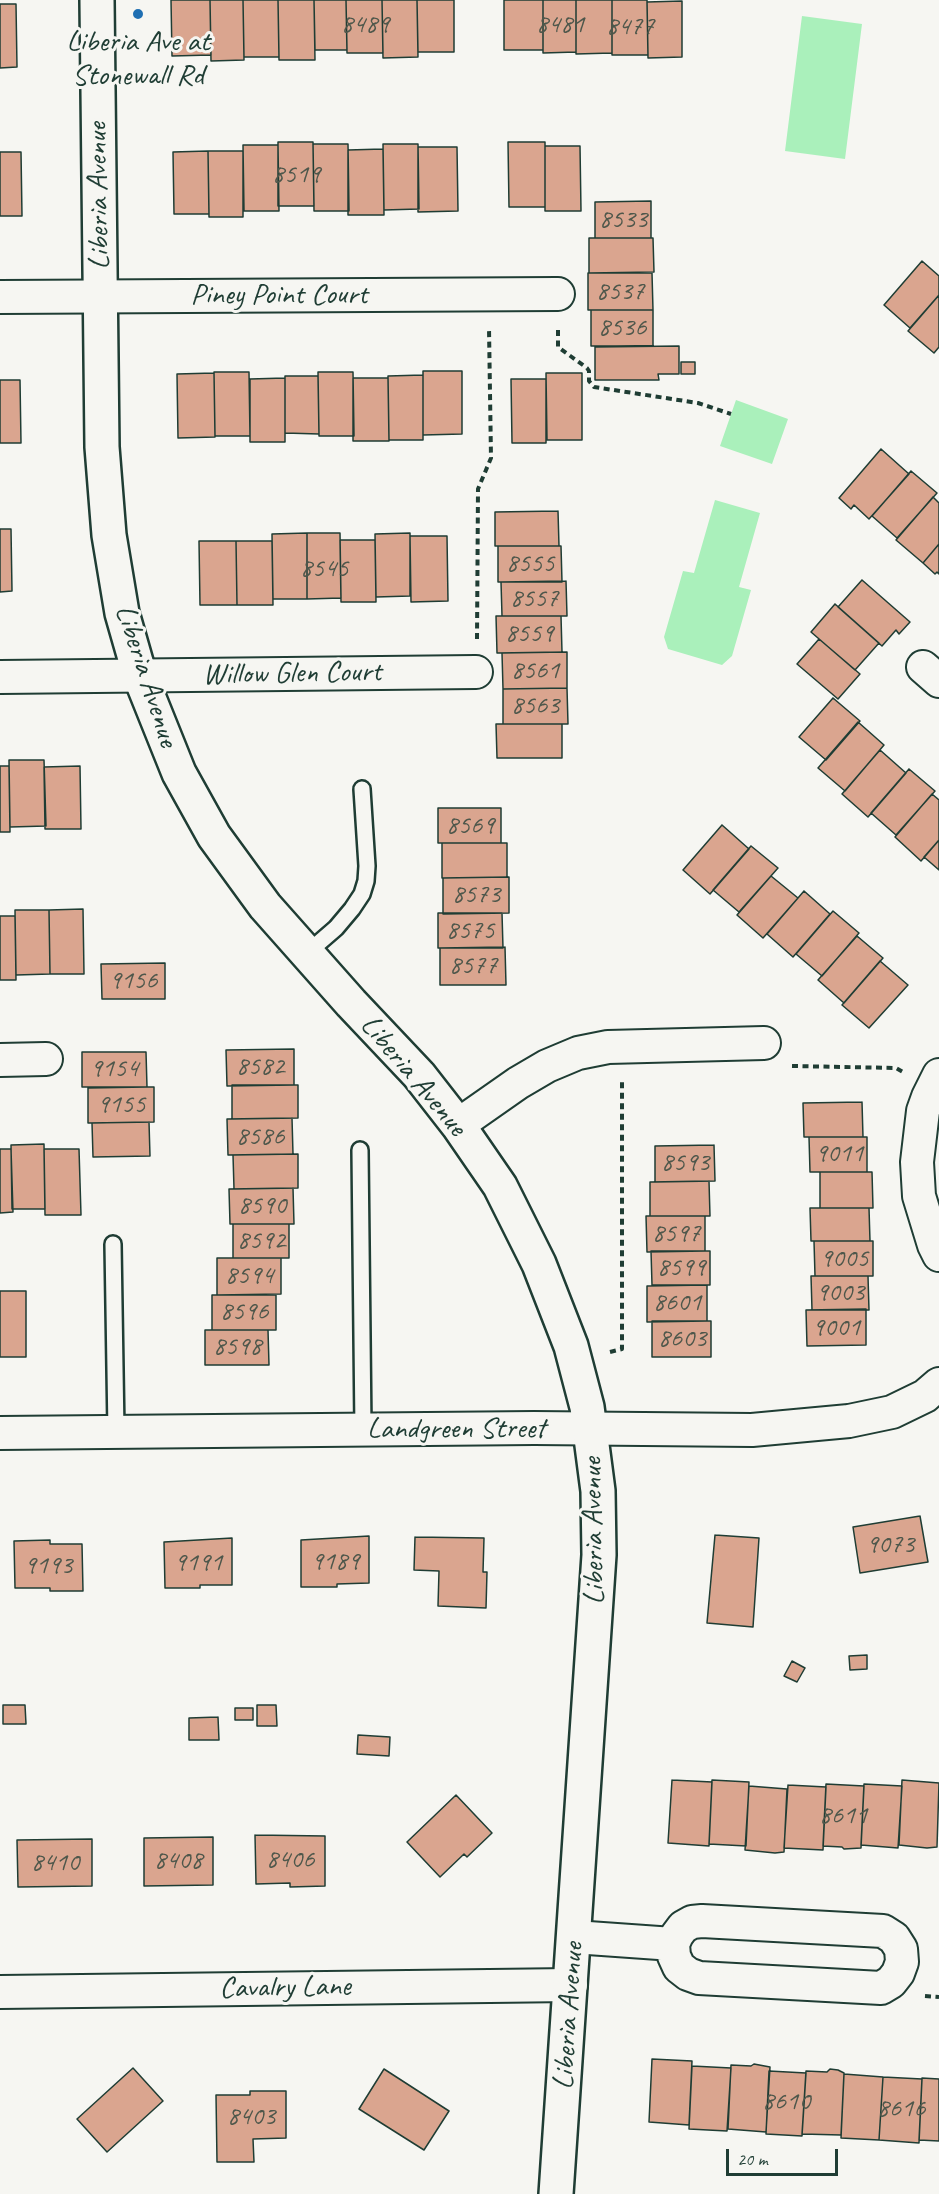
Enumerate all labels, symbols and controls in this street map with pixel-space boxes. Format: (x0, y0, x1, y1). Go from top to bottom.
marker: Liberia Ave at Stonewall Rd (131, 7, 145, 21)
house number: 8489 (341, 9, 389, 41)
house number: 8481 (536, 9, 584, 41)
house number: 8477 (606, 11, 654, 43)
place label: Liberia Ave at Stonewall Rd (66, 24, 210, 94)
street label: Liberia Avenue (80, 122, 118, 270)
house number: 8519 (272, 159, 320, 191)
house number: 8533 (599, 204, 647, 236)
house number: 8537 (596, 276, 644, 308)
street label: Piney Point Court (190, 277, 368, 313)
house number: 8536 (598, 312, 646, 344)
house number: 8555 (506, 548, 554, 580)
house number: 8545 (300, 553, 348, 585)
house number: 8557 (510, 583, 558, 615)
street label: Liberia Avenue (106, 600, 186, 752)
house number: 8559 (505, 618, 553, 650)
street label: Willow Glen Court (202, 654, 382, 694)
house number: 8561 (511, 655, 559, 687)
house number: 8563 (511, 690, 559, 722)
house number: 8569 (446, 810, 494, 842)
house number: 8573 (452, 879, 500, 911)
house number: 8575 (446, 915, 494, 947)
house number: 8577 (449, 950, 497, 982)
house number: 9156 (109, 965, 157, 997)
street label: Liberia Avenue (352, 1008, 474, 1144)
house number: 8582 (236, 1051, 284, 1083)
house number: 9154 (90, 1053, 138, 1085)
house number: 9155 (97, 1089, 145, 1121)
house number: 8586 (236, 1121, 284, 1153)
house number: 9011 (815, 1138, 863, 1170)
house number: 8593 (661, 1147, 709, 1179)
house number: 8590 (238, 1190, 286, 1222)
house number: 8597 (652, 1218, 700, 1250)
house number: 8592 (237, 1225, 285, 1257)
house number: 9005 (820, 1243, 868, 1275)
house number: 8599 (657, 1252, 705, 1284)
house number: 8594 (225, 1260, 273, 1292)
house number: 9003 (816, 1277, 864, 1309)
house number: 8601 (653, 1287, 701, 1319)
house number: 8596 (220, 1296, 268, 1328)
house number: 9001 (812, 1312, 860, 1344)
house number: 8603 (658, 1323, 706, 1355)
house number: 8598 (213, 1331, 261, 1363)
street label: Landgreen Street (367, 1411, 545, 1447)
street label: Liberia Avenue (575, 1457, 613, 1605)
house number: 9073 (866, 1529, 914, 1561)
house number: 9189 (311, 1546, 359, 1578)
house number: 9191 (174, 1547, 222, 1579)
house number: 9193 (24, 1550, 72, 1582)
house number: 8611 (819, 1800, 867, 1832)
house number: 8406 (266, 1844, 314, 1876)
house number: 8408 (154, 1845, 202, 1877)
house number: 8410 (31, 1847, 79, 1879)
street label: Liberia Avenue (546, 1941, 592, 2091)
street label: Cavalry Lane (219, 1969, 351, 2007)
house number: 8610 (762, 2086, 810, 2118)
house number: 8616 (877, 2093, 925, 2125)
house number: 8403 (227, 2101, 275, 2133)
scale bar (729, 2137, 842, 2175)
text: 20 m (737, 2148, 768, 2170)

